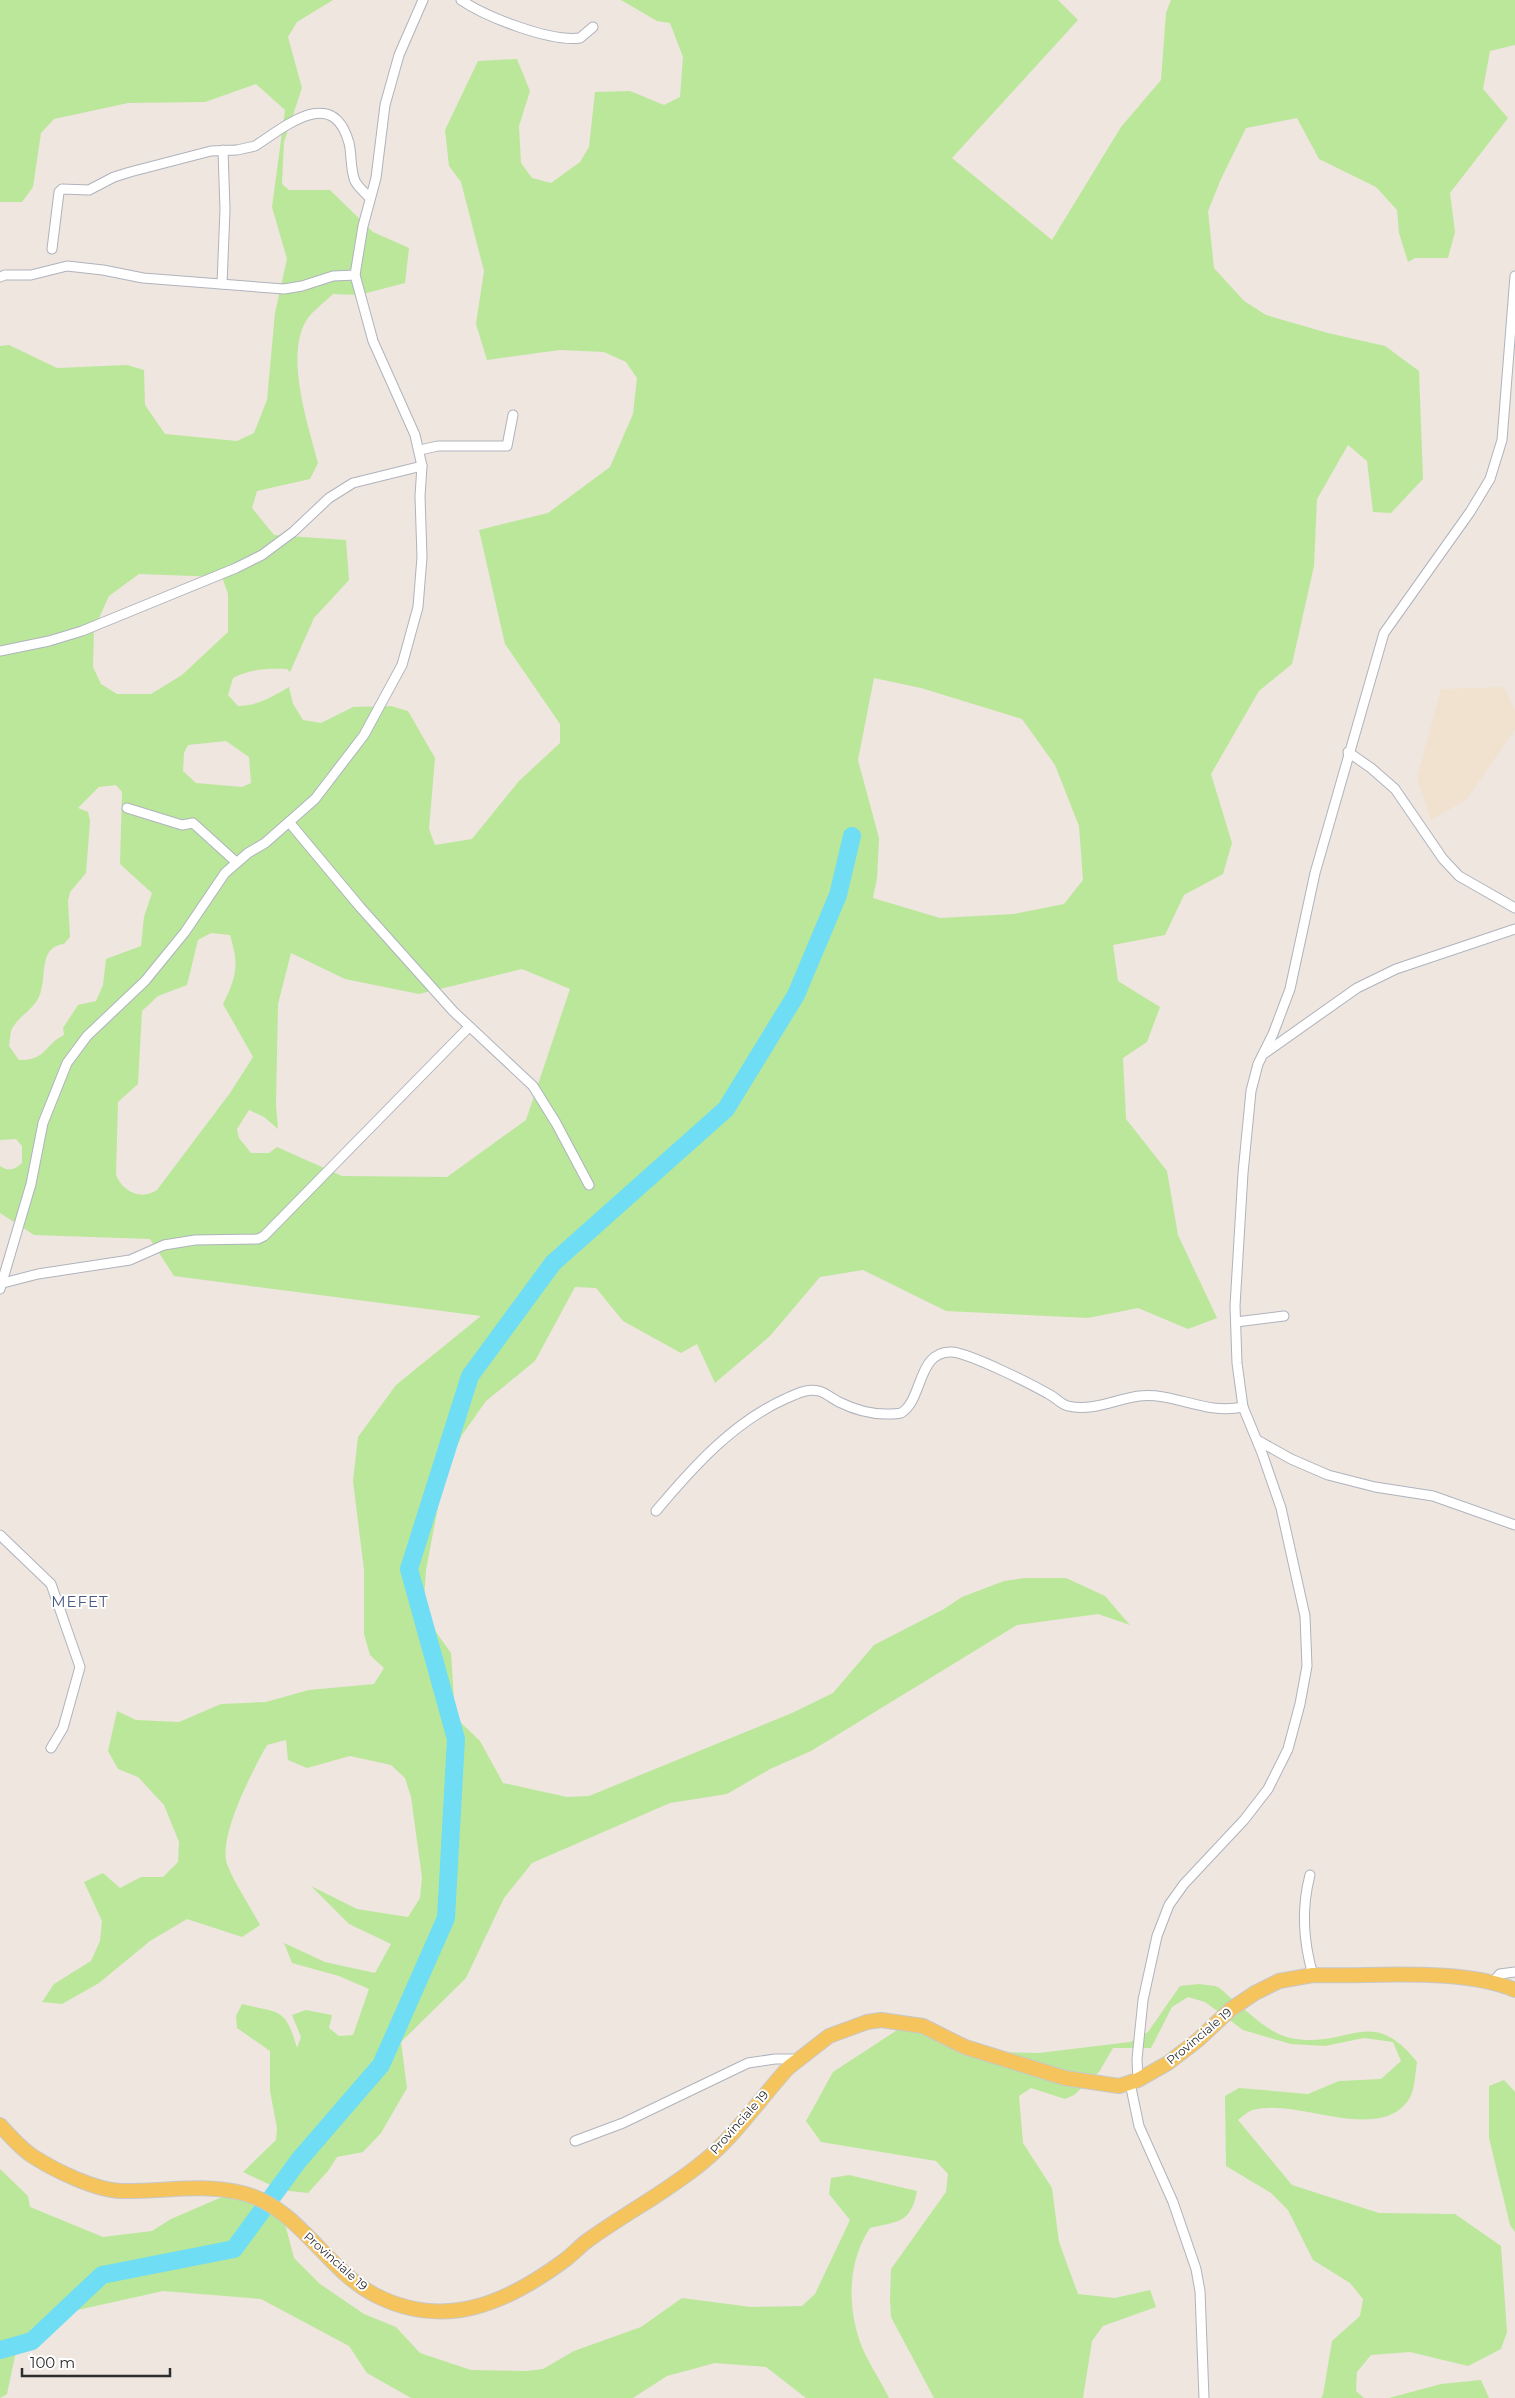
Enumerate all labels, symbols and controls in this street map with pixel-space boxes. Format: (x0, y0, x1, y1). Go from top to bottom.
district label: MEFET (51, 1592, 109, 1611)
street label: Provinciale 19 (1163, 2004, 1235, 2068)
street label: Provinciale 19 (707, 2087, 771, 2157)
street label: Provinciale 19 (301, 2229, 371, 2293)
scale bar (22, 2346, 170, 2378)
text: 100 m (30, 2353, 75, 2372)

